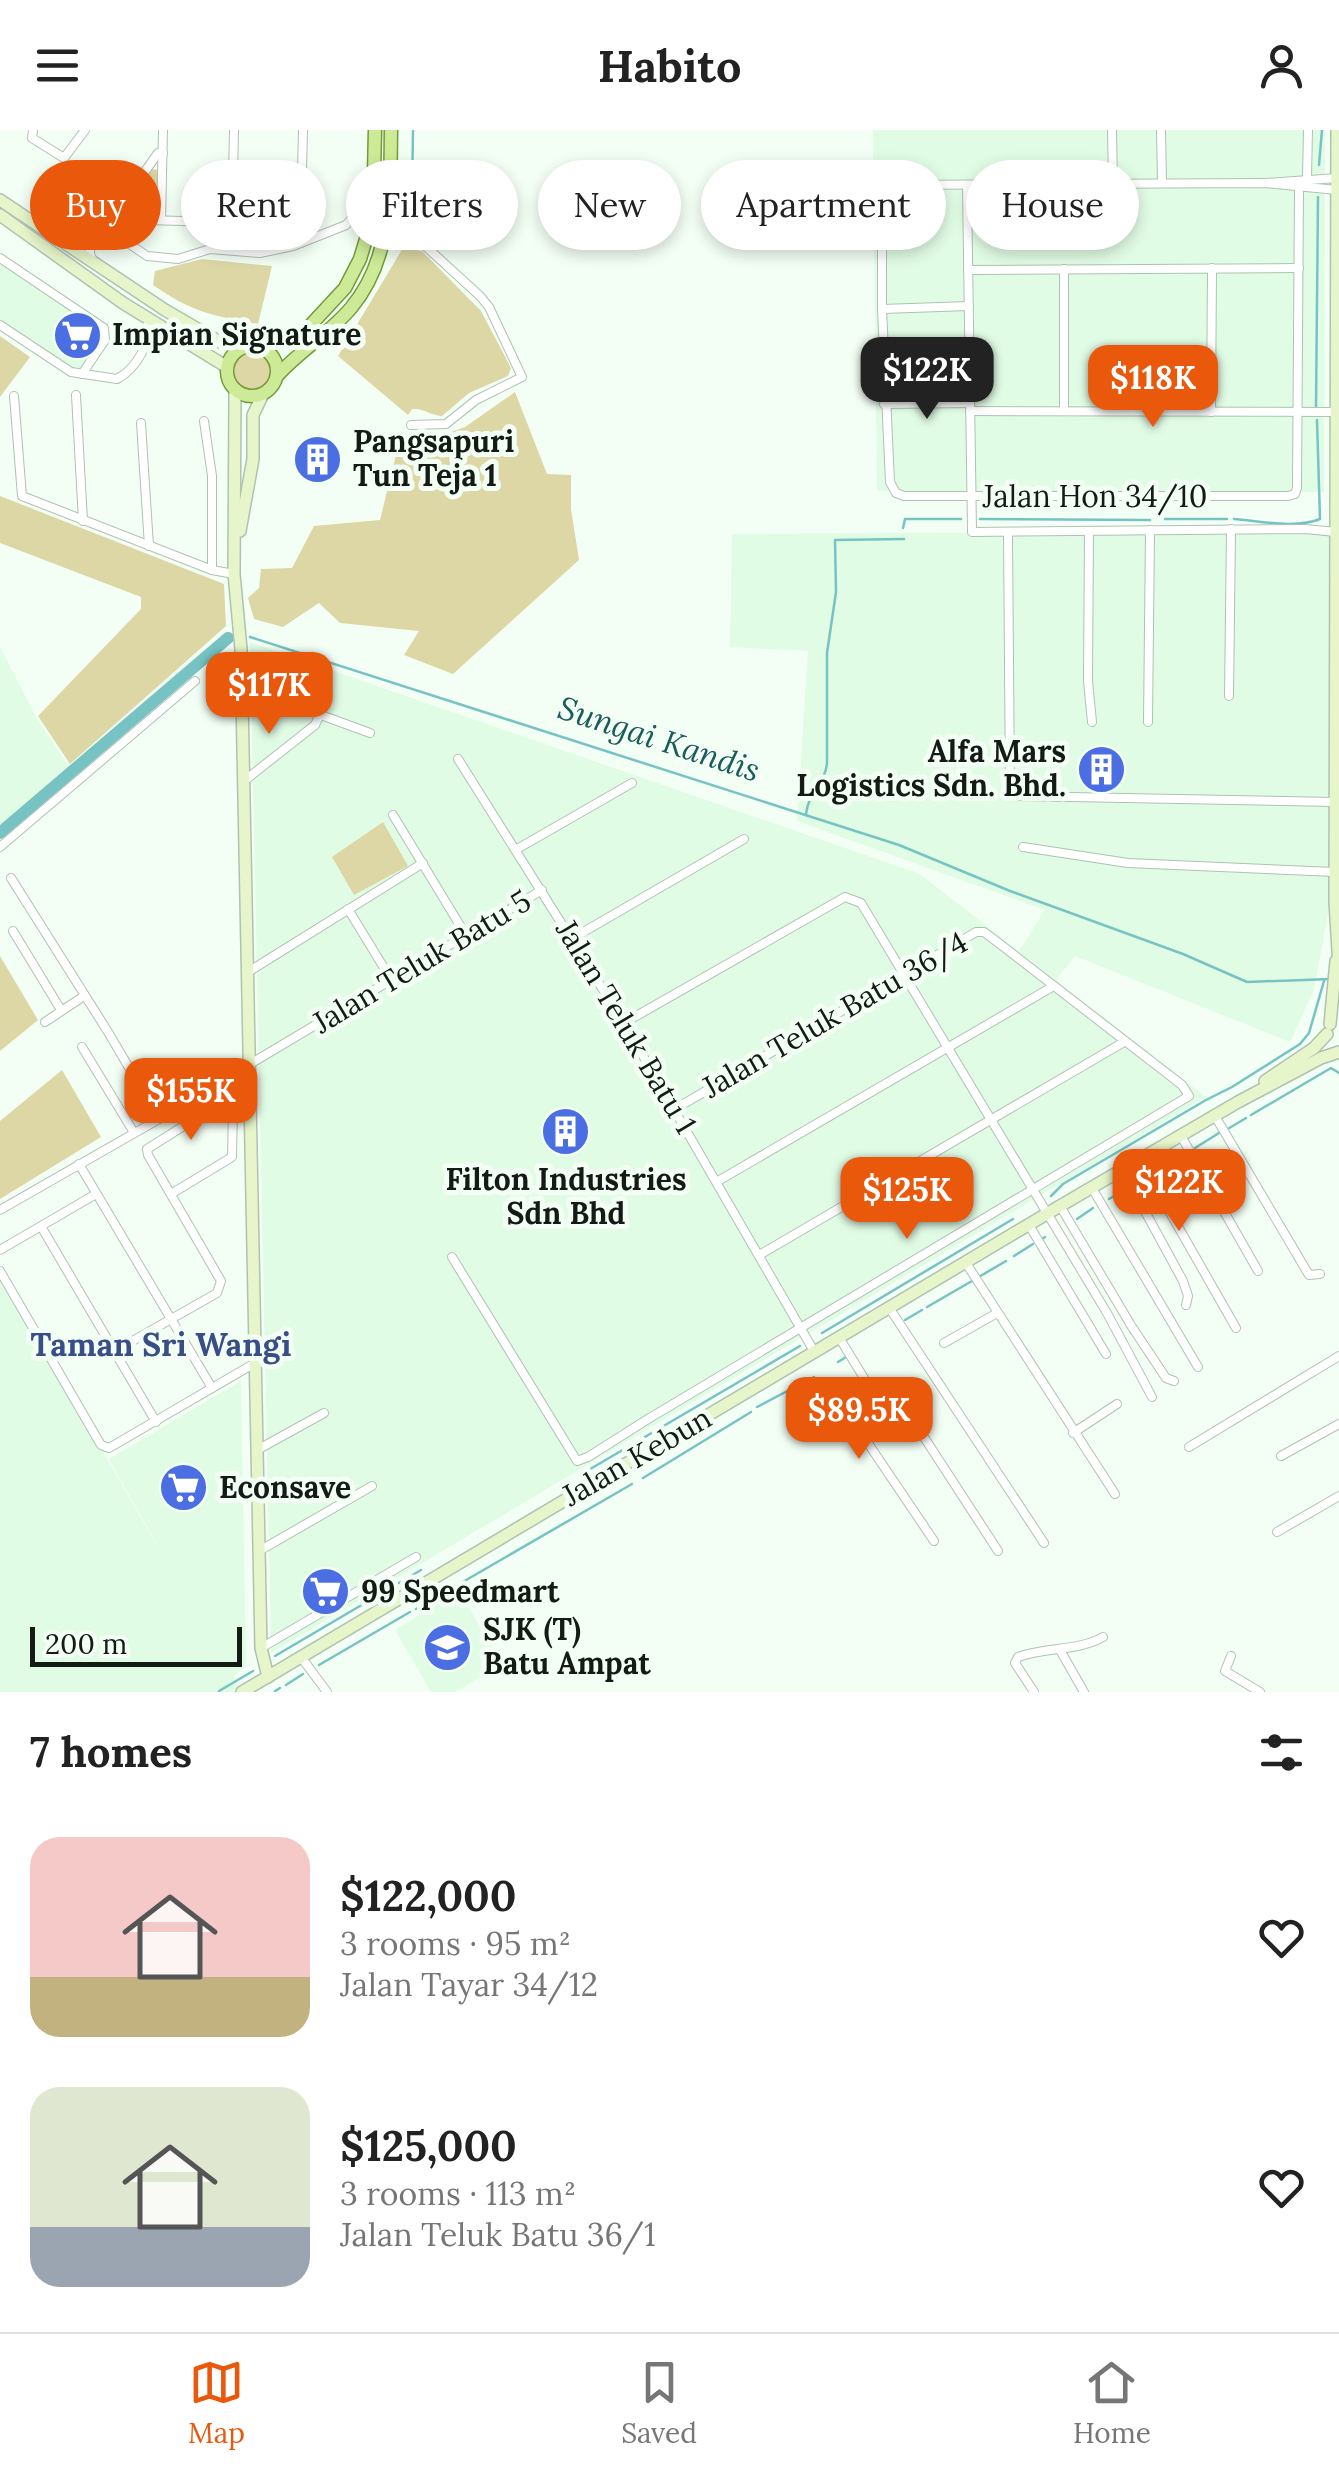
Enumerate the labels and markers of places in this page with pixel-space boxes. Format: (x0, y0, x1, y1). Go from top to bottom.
supermarket icon: Impian Signature (51, 309, 103, 361)
place label: Impian Signature (112, 315, 362, 354)
pin: $122K (857, 337, 997, 422)
pin: $118K (1083, 345, 1223, 430)
place label: Pangsapuri Tun Teja 1 (353, 422, 514, 495)
building icon: Pangsapuri Tun Teja 1 (292, 433, 344, 485)
pin: $117K (199, 652, 339, 737)
place label: Alfa Mars Logistics Sdn. Bhd. (796, 732, 1066, 805)
building icon: Alfa Mars Logistics Sdn. Bhd. (1075, 743, 1127, 795)
pin: $155K (121, 1058, 261, 1143)
building icon: Filton Industries Sdn Bhd (540, 1105, 592, 1157)
pin: $122K (1109, 1149, 1249, 1234)
pin: $125K (837, 1157, 977, 1242)
place label: Filton Industries Sdn Bhd (446, 1160, 686, 1232)
pin: $89.5K (778, 1377, 940, 1462)
supermarket icon: Econsave (158, 1462, 210, 1514)
place label: Econsave (219, 1468, 351, 1506)
supermarket icon: 99 Speedmart (300, 1566, 352, 1618)
place label: 99 Speedmart (361, 1572, 560, 1610)
place label: SJK (T) Batu Ampat (483, 1610, 651, 1682)
school or university icon: SJK (T) Batu Ampat (422, 1621, 474, 1673)

